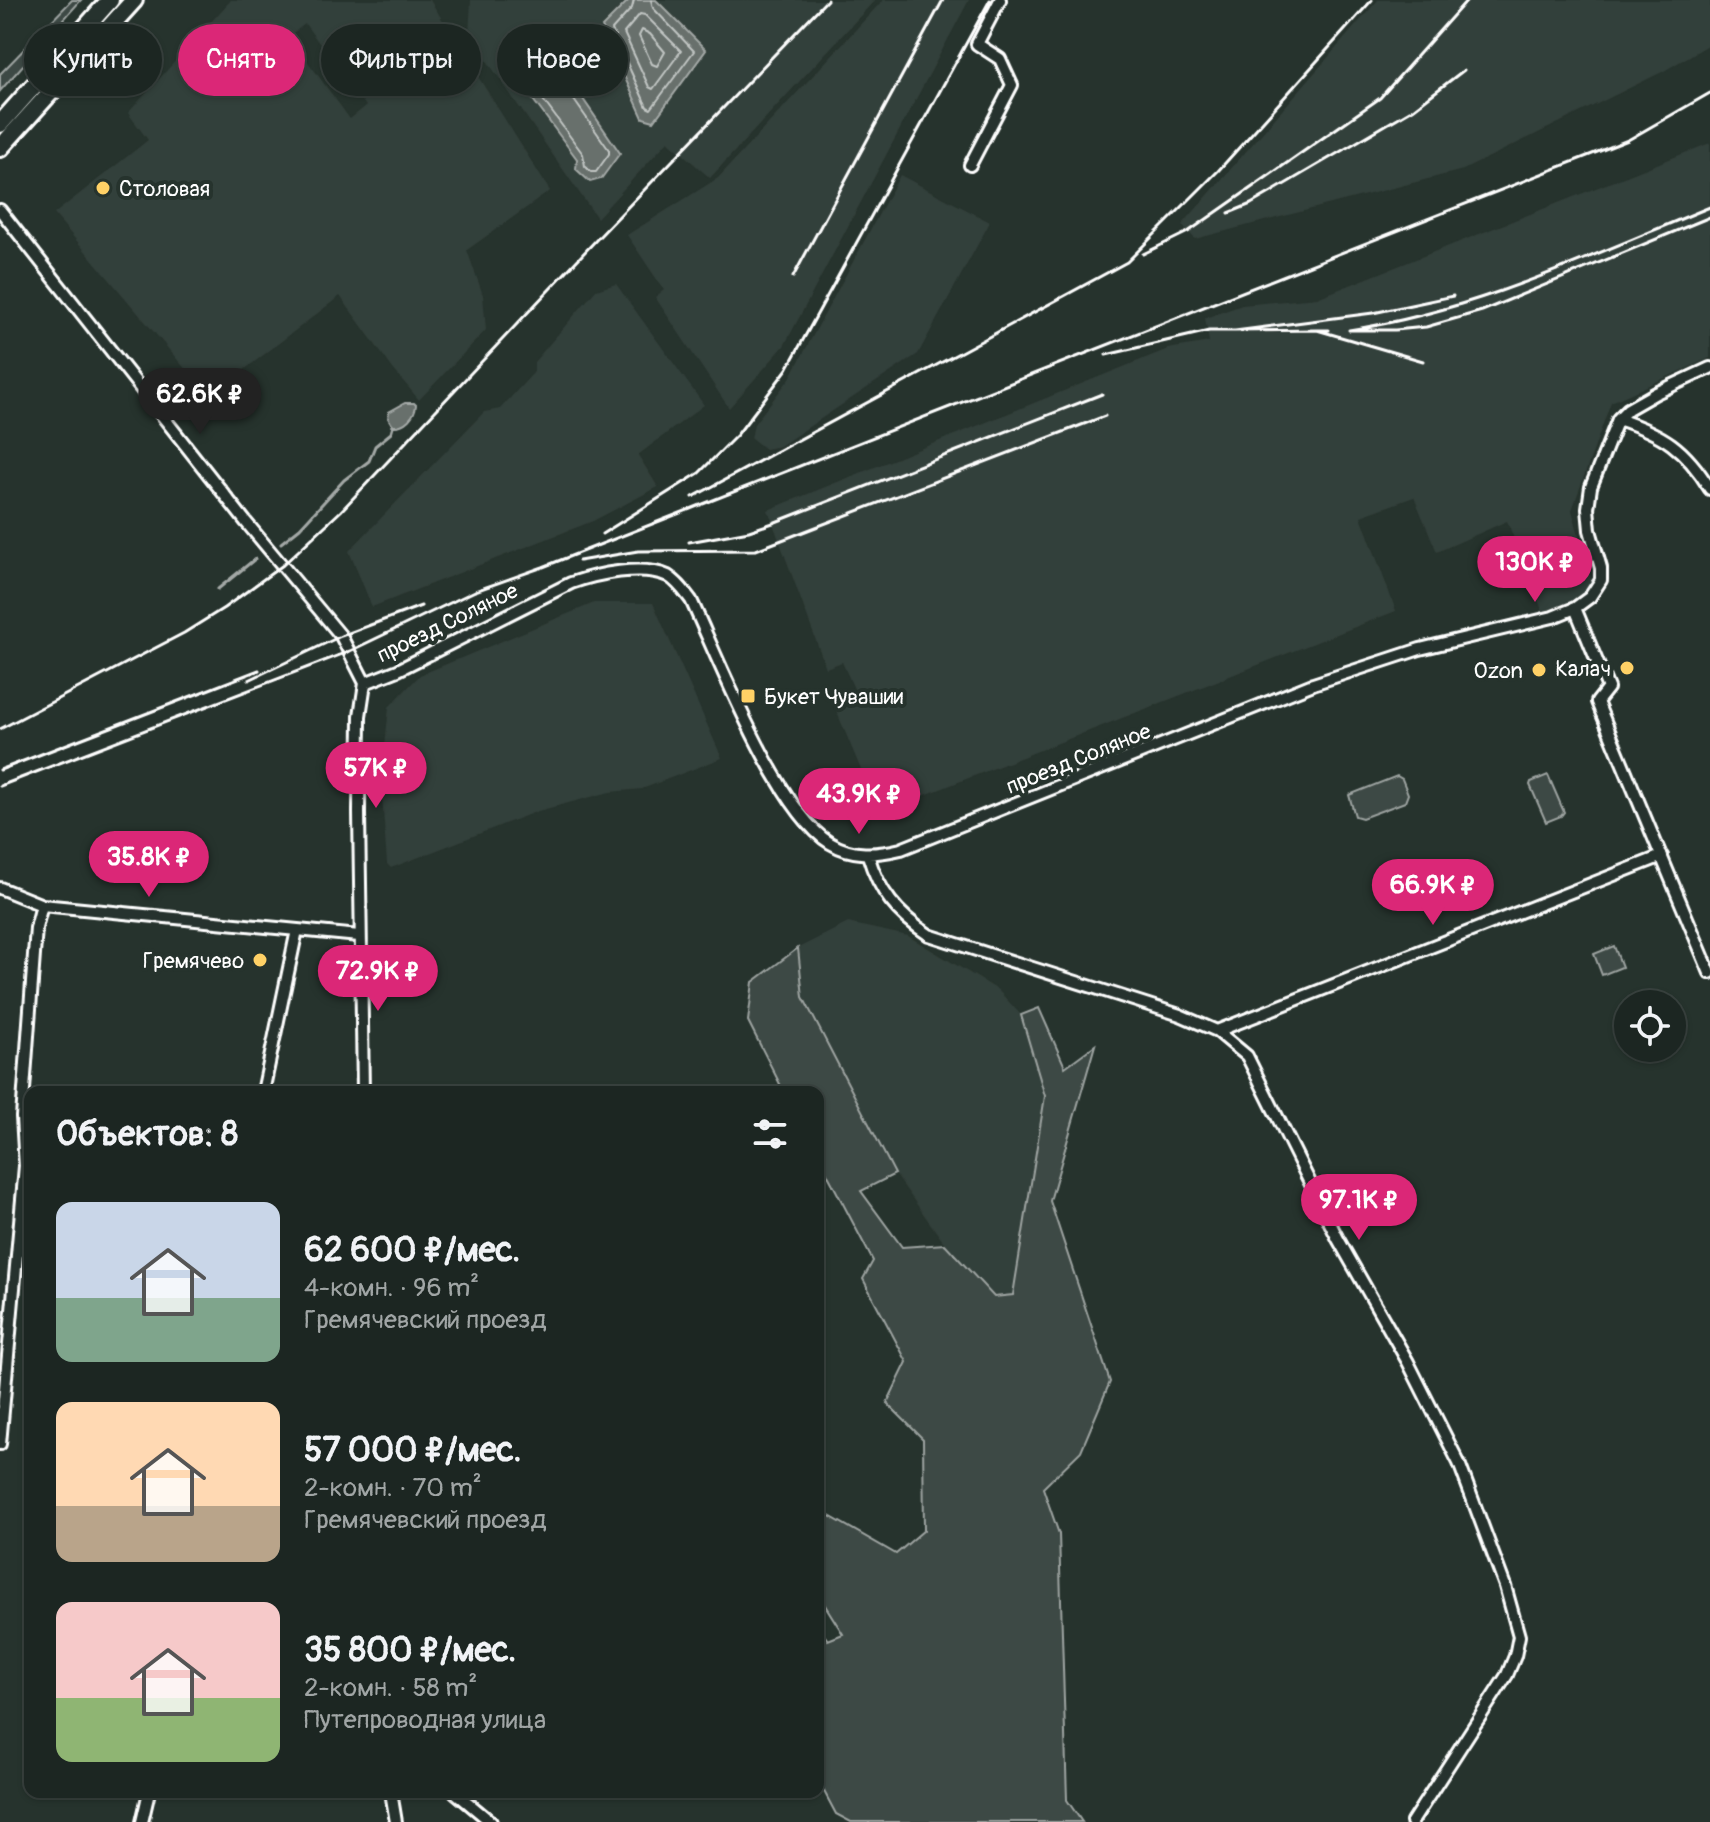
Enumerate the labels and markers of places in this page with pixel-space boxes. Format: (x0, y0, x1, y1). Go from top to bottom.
place label: Столовая (119, 175, 210, 203)
marker: Столовая (94, 179, 112, 197)
pin: 62.6K ₽ (126, 368, 274, 436)
pin: 130K ₽ (1470, 536, 1600, 604)
place label: Калач (1555, 655, 1611, 683)
place label: Ozon (1474, 657, 1523, 685)
marker: Калач (1618, 659, 1636, 677)
marker: Ozon (1530, 661, 1548, 679)
place label: Букет Чувашии (764, 683, 904, 711)
marker: Букет Чувашии (739, 687, 757, 705)
pin: 57K ₽ (320, 742, 432, 810)
pin: 43.9K ₽ (785, 768, 933, 836)
pin: 35.8K ₽ (75, 831, 223, 899)
pin: 66.9K ₽ (1359, 859, 1507, 927)
pin: 72.9K ₽ (304, 945, 452, 1013)
place label: Гремячево (143, 947, 244, 975)
marker: Гремячево (251, 951, 269, 969)
pin: 97.1K ₽ (1285, 1174, 1433, 1242)

